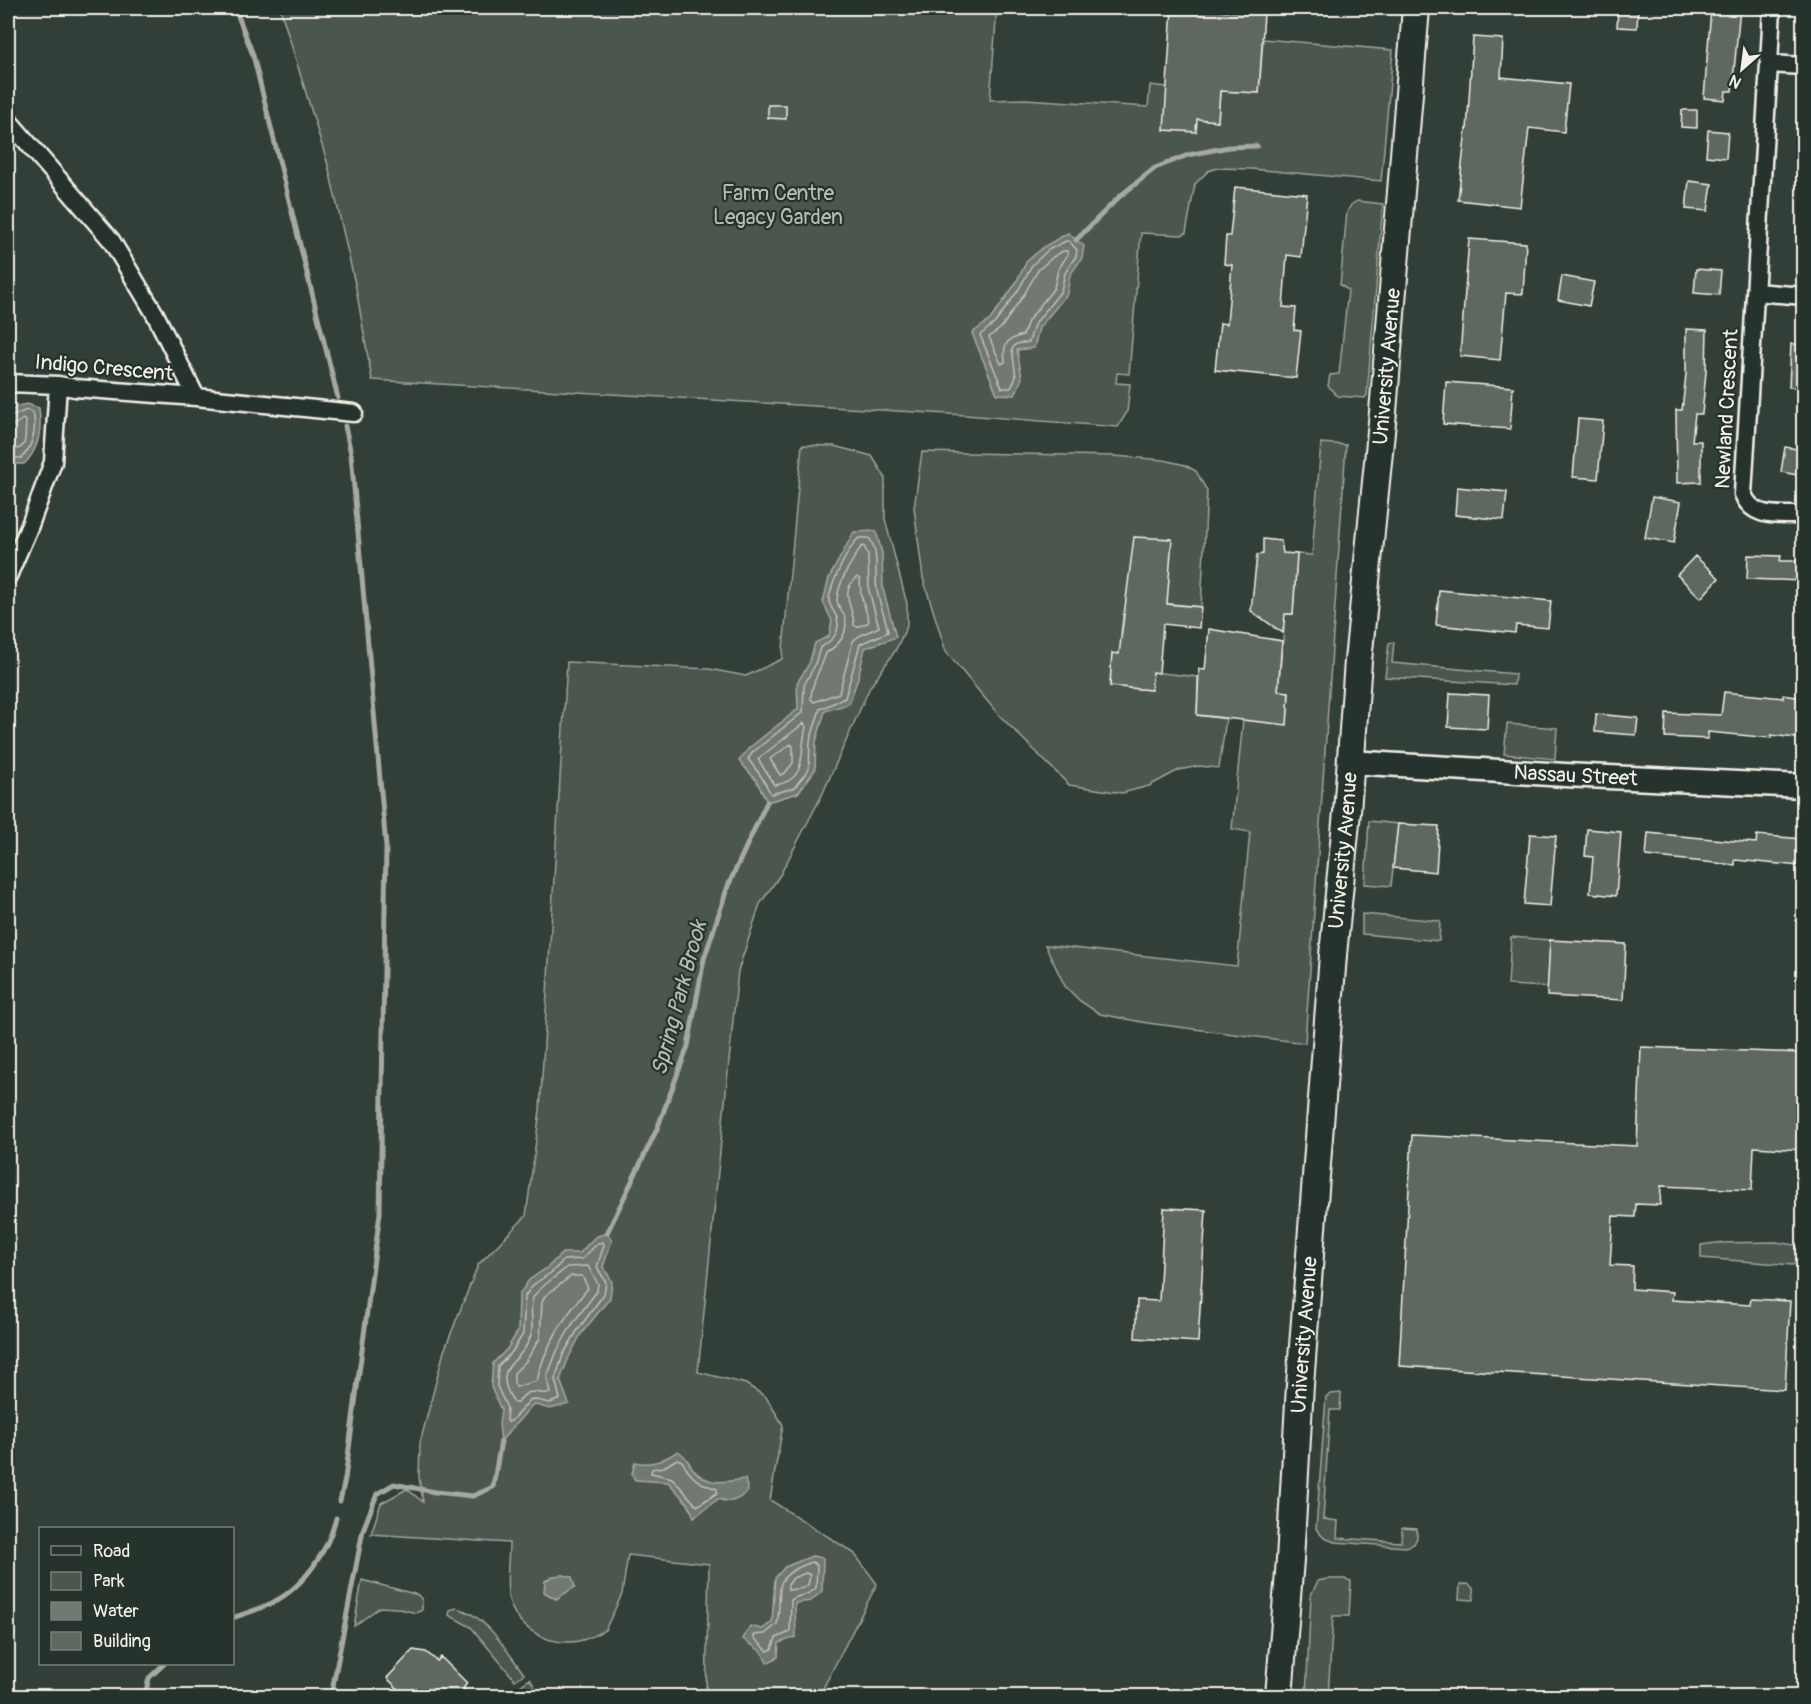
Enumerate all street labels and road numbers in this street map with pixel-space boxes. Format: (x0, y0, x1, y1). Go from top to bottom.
street label: University Avenue (1366, 286, 1407, 446)
street label: Newland Crescent (1709, 328, 1745, 490)
street label: Indigo Crescent (34, 349, 175, 388)
street label: Nassau Street (1513, 758, 1639, 792)
street label: University Avenue (1322, 771, 1363, 930)
street label: University Avenue (1285, 1255, 1323, 1414)

